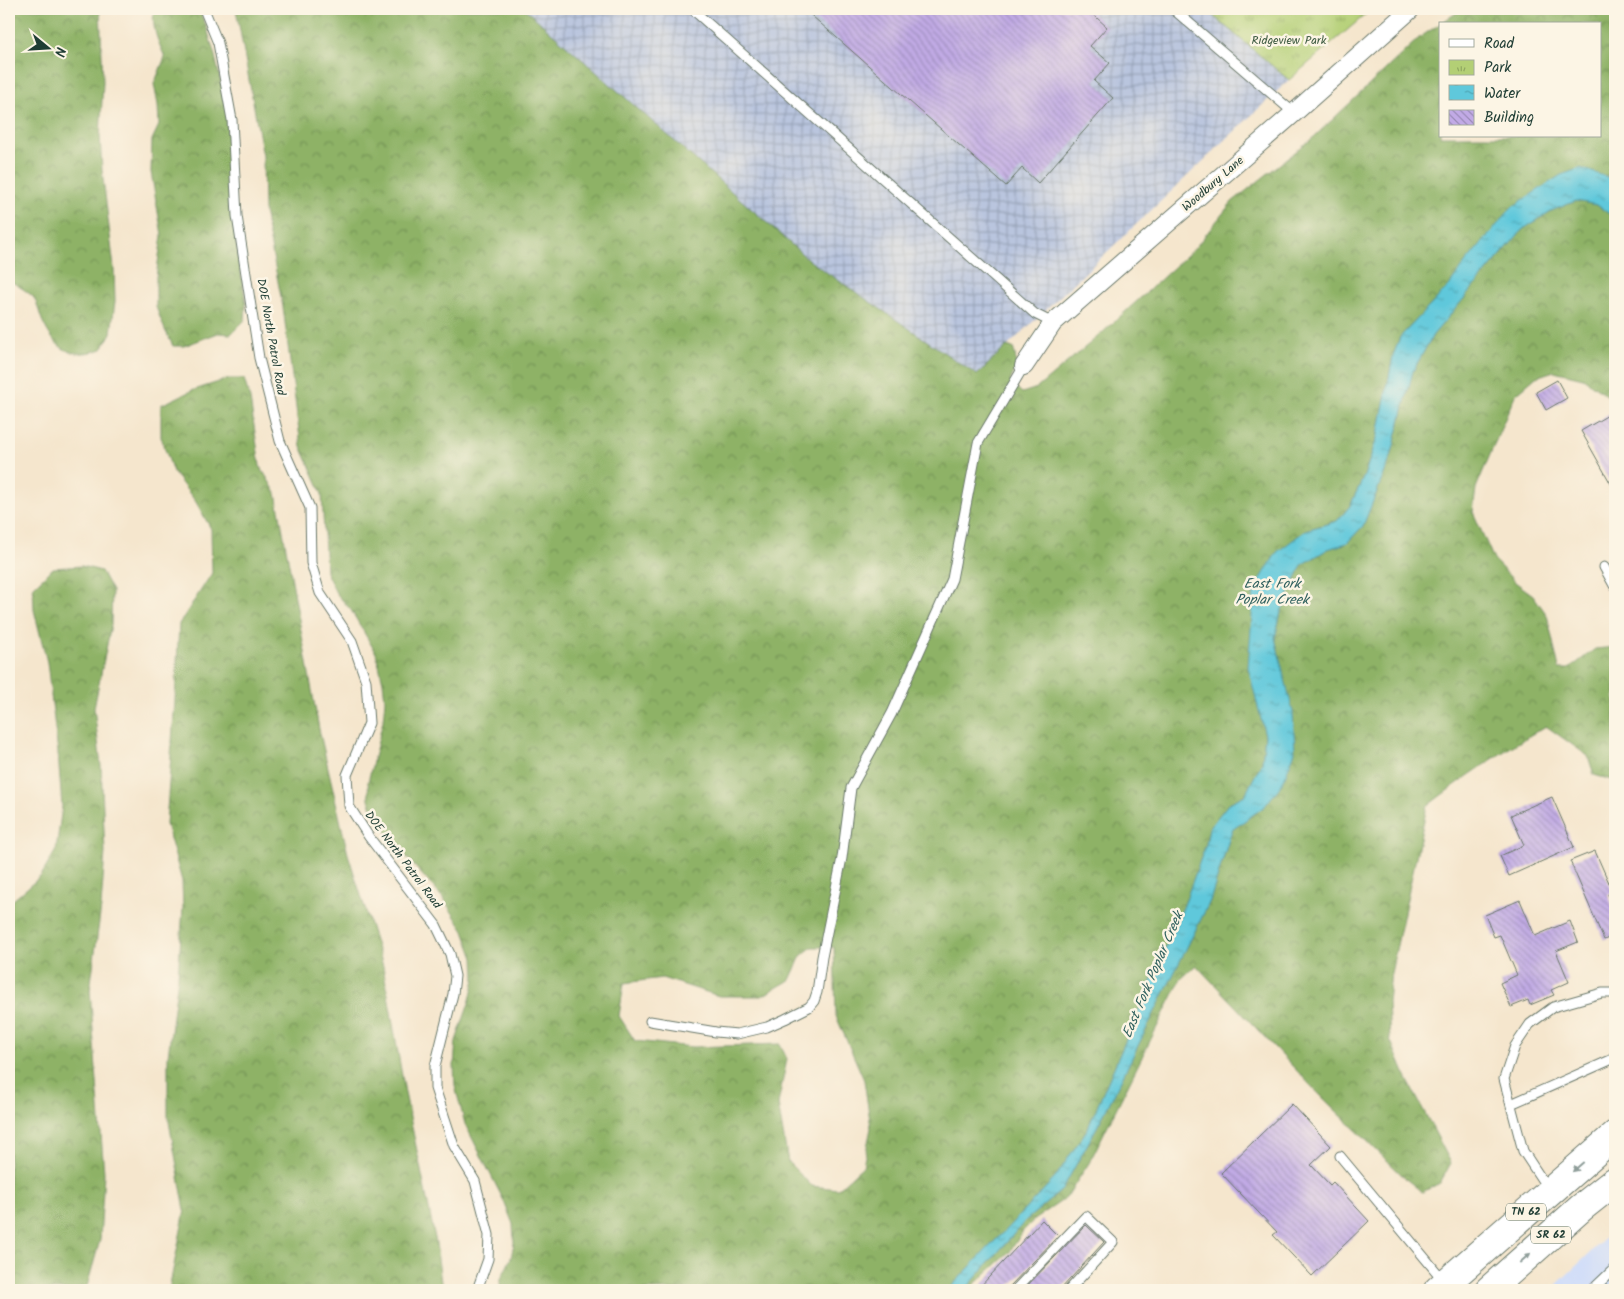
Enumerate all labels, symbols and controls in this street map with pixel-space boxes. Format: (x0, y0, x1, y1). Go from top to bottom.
north arrow (22, 22, 72, 72)
legend (1439, 22, 1602, 138)
park label: Ridgeview Park (1252, 31, 1327, 50)
text: Road (1484, 32, 1515, 56)
text: N (48, 44, 71, 59)
text: Park (1484, 56, 1512, 80)
text: Water (1484, 82, 1521, 106)
text: Building (1484, 106, 1534, 130)
street label: Woodbury Lane (1178, 151, 1249, 216)
street label: DOE North Patrol Road (251, 277, 291, 398)
water label: East Fork Poplar Creek (1235, 573, 1311, 611)
street label: DOE North Patrol Road (360, 807, 447, 914)
water label: East Fork Poplar Creek (1116, 906, 1191, 1042)
one-way arrow (1573, 1161, 1585, 1173)
road number: TN 62 (1506, 1204, 1546, 1220)
road number: SR 62 (1531, 1226, 1571, 1244)
one-way arrow (1518, 1252, 1530, 1264)

